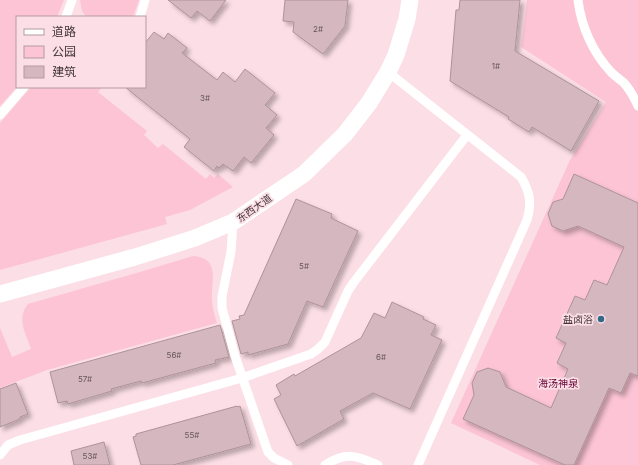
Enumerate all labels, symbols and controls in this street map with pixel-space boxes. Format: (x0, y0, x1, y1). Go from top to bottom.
legend (16, 16, 146, 88)
text: 道路 (52, 24, 76, 39)
house number: 2# (313, 24, 323, 34)
text: 公园 (52, 44, 76, 59)
house number: 1# (492, 61, 500, 71)
text: 建筑 (52, 64, 76, 79)
house number: 3# (200, 93, 210, 103)
street label: 东西大道 (234, 192, 274, 224)
house number: 5# (299, 261, 309, 271)
place label: 盐卤浴 (563, 313, 593, 325)
marker: 盐卤浴 (596, 314, 606, 324)
house number: 56# (167, 350, 181, 360)
house number: 6# (376, 352, 386, 362)
house number: 57# (78, 374, 92, 384)
park label: 海汤神泉 (538, 377, 579, 389)
house number: 55# (185, 430, 199, 440)
house number: 53# (83, 451, 97, 461)

